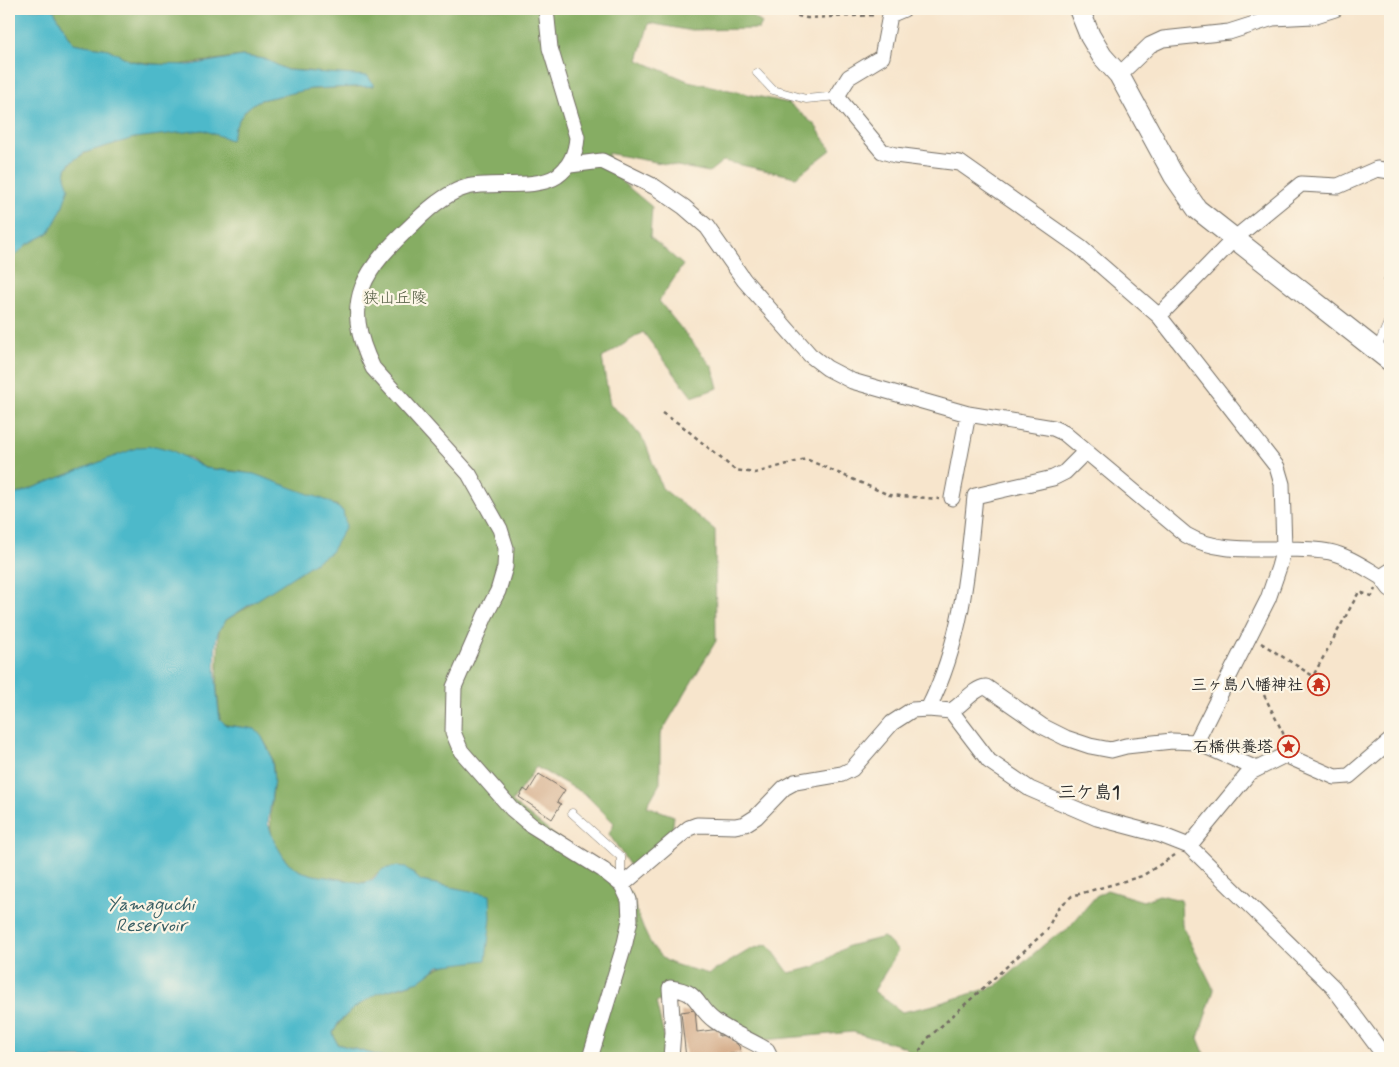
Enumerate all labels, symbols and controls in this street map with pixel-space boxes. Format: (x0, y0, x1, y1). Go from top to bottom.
park label: 狭山丘陵 (363, 288, 427, 309)
temple icon: 三ヶ島八幡神社 (1307, 673, 1331, 697)
place label: 三ヶ島八幡神社 (1191, 675, 1303, 696)
place icon: 石橋供養塔 (1277, 735, 1301, 759)
place label: 石橋供養塔 (1193, 737, 1273, 758)
district label: 三ケ島1 (1058, 781, 1120, 805)
water label: Yamaguchi Reservoir (107, 893, 197, 938)

